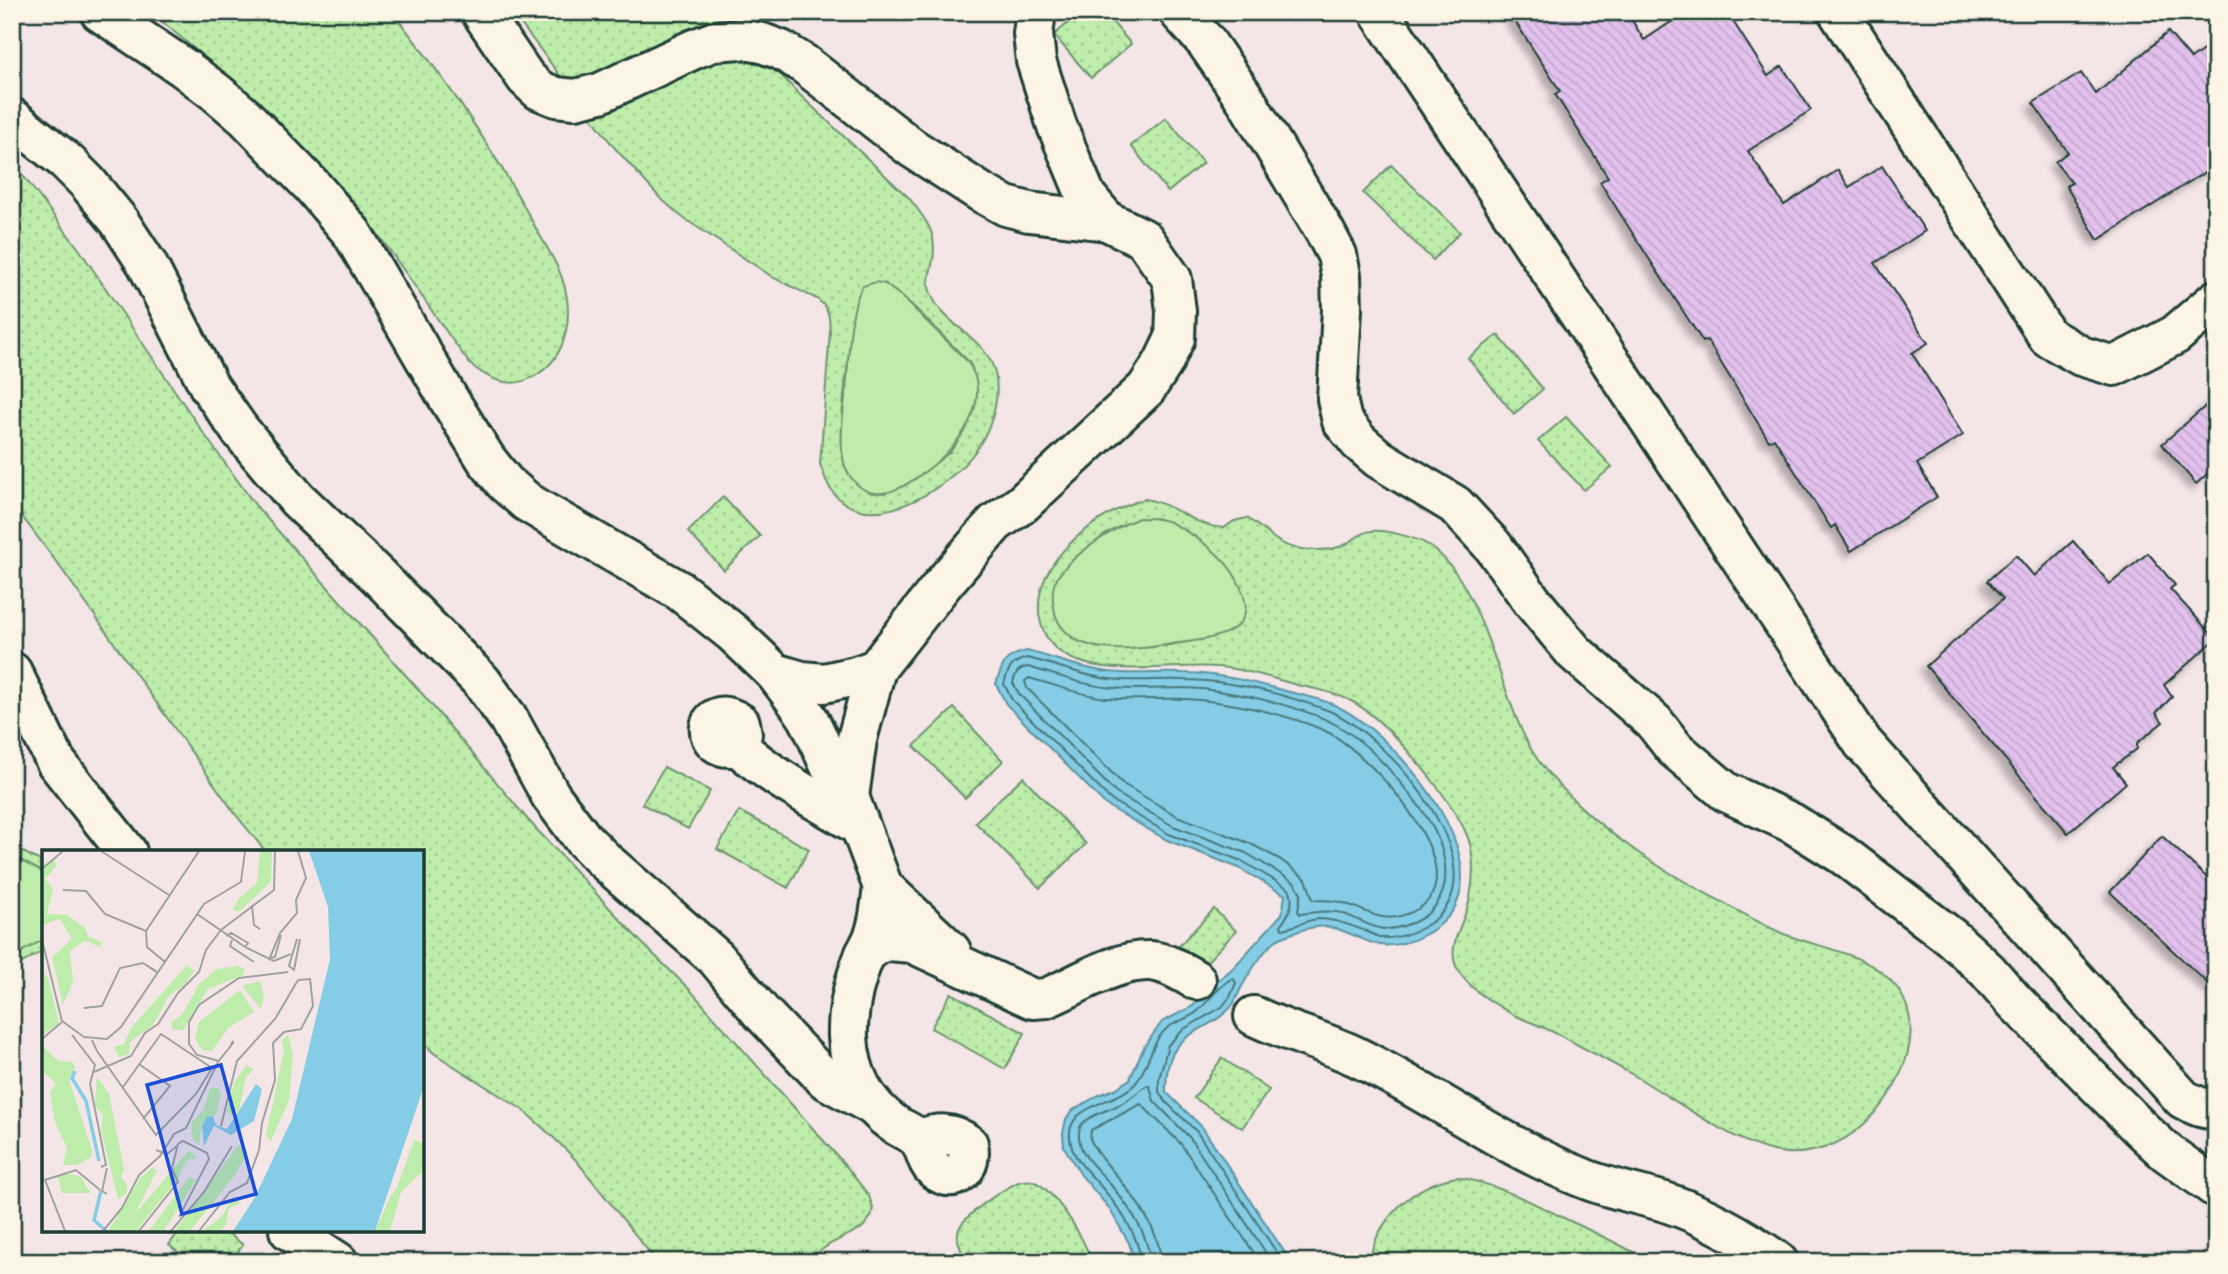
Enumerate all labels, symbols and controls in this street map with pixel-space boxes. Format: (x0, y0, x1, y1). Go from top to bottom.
inset map (42, 850, 424, 1232)

